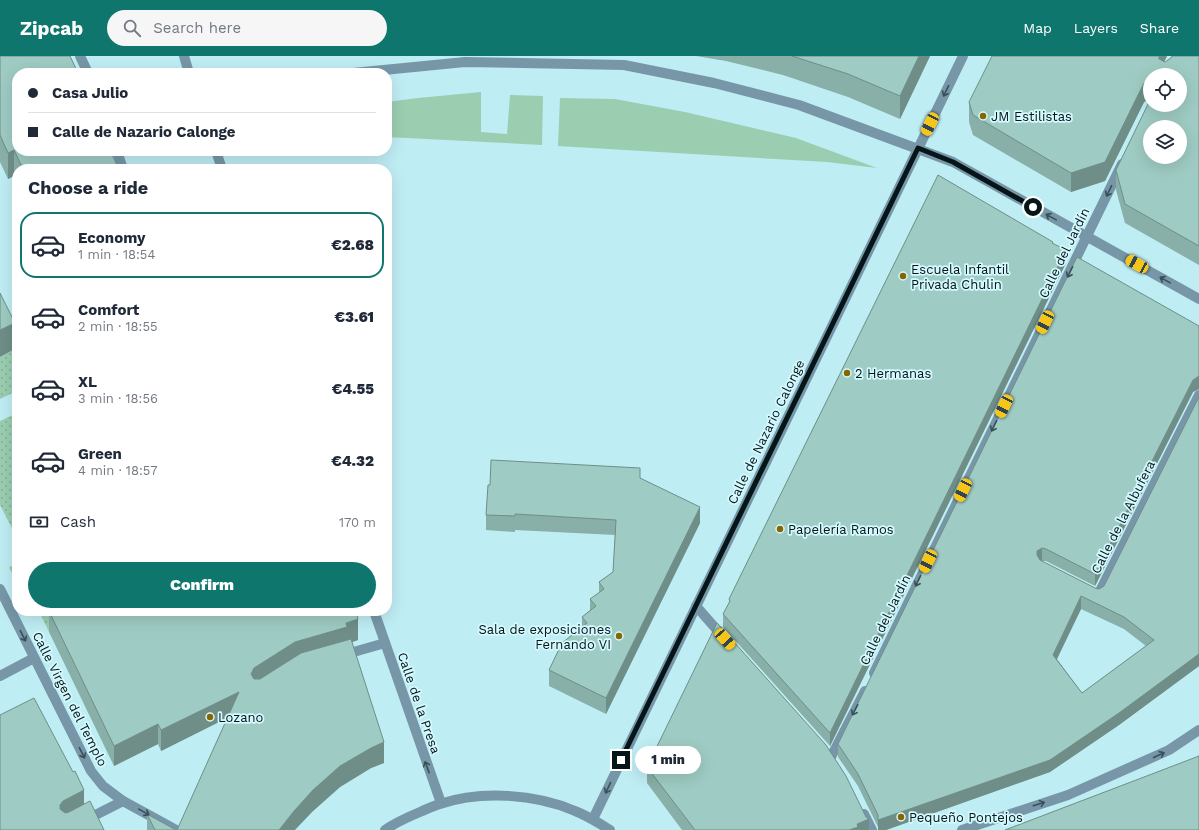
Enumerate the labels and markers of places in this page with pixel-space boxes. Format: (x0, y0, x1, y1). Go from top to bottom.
place label: JM Estilistas (991, 109, 1072, 124)
marker: JM Estilistas (978, 111, 988, 121)
place label: Escuela Infantil Privada Chulin (911, 262, 1009, 292)
marker: Escuela Infantil Privada Chulin (898, 271, 908, 281)
place label: 2 Hermanas (855, 366, 931, 381)
marker: 2 Hermanas (842, 368, 852, 378)
place label: Papelería Ramos (788, 522, 894, 537)
marker: Papelería Ramos (775, 524, 785, 534)
place label: Sala de exposiciones Fernando VI (479, 622, 611, 652)
marker: Sala de exposiciones Fernando VI (614, 631, 624, 641)
place label: Lozano (218, 710, 264, 725)
marker: Lozano (205, 712, 215, 722)
place label: Pequeño Pontejos (909, 810, 1023, 825)
marker: Pequeño Pontejos (896, 812, 906, 822)

